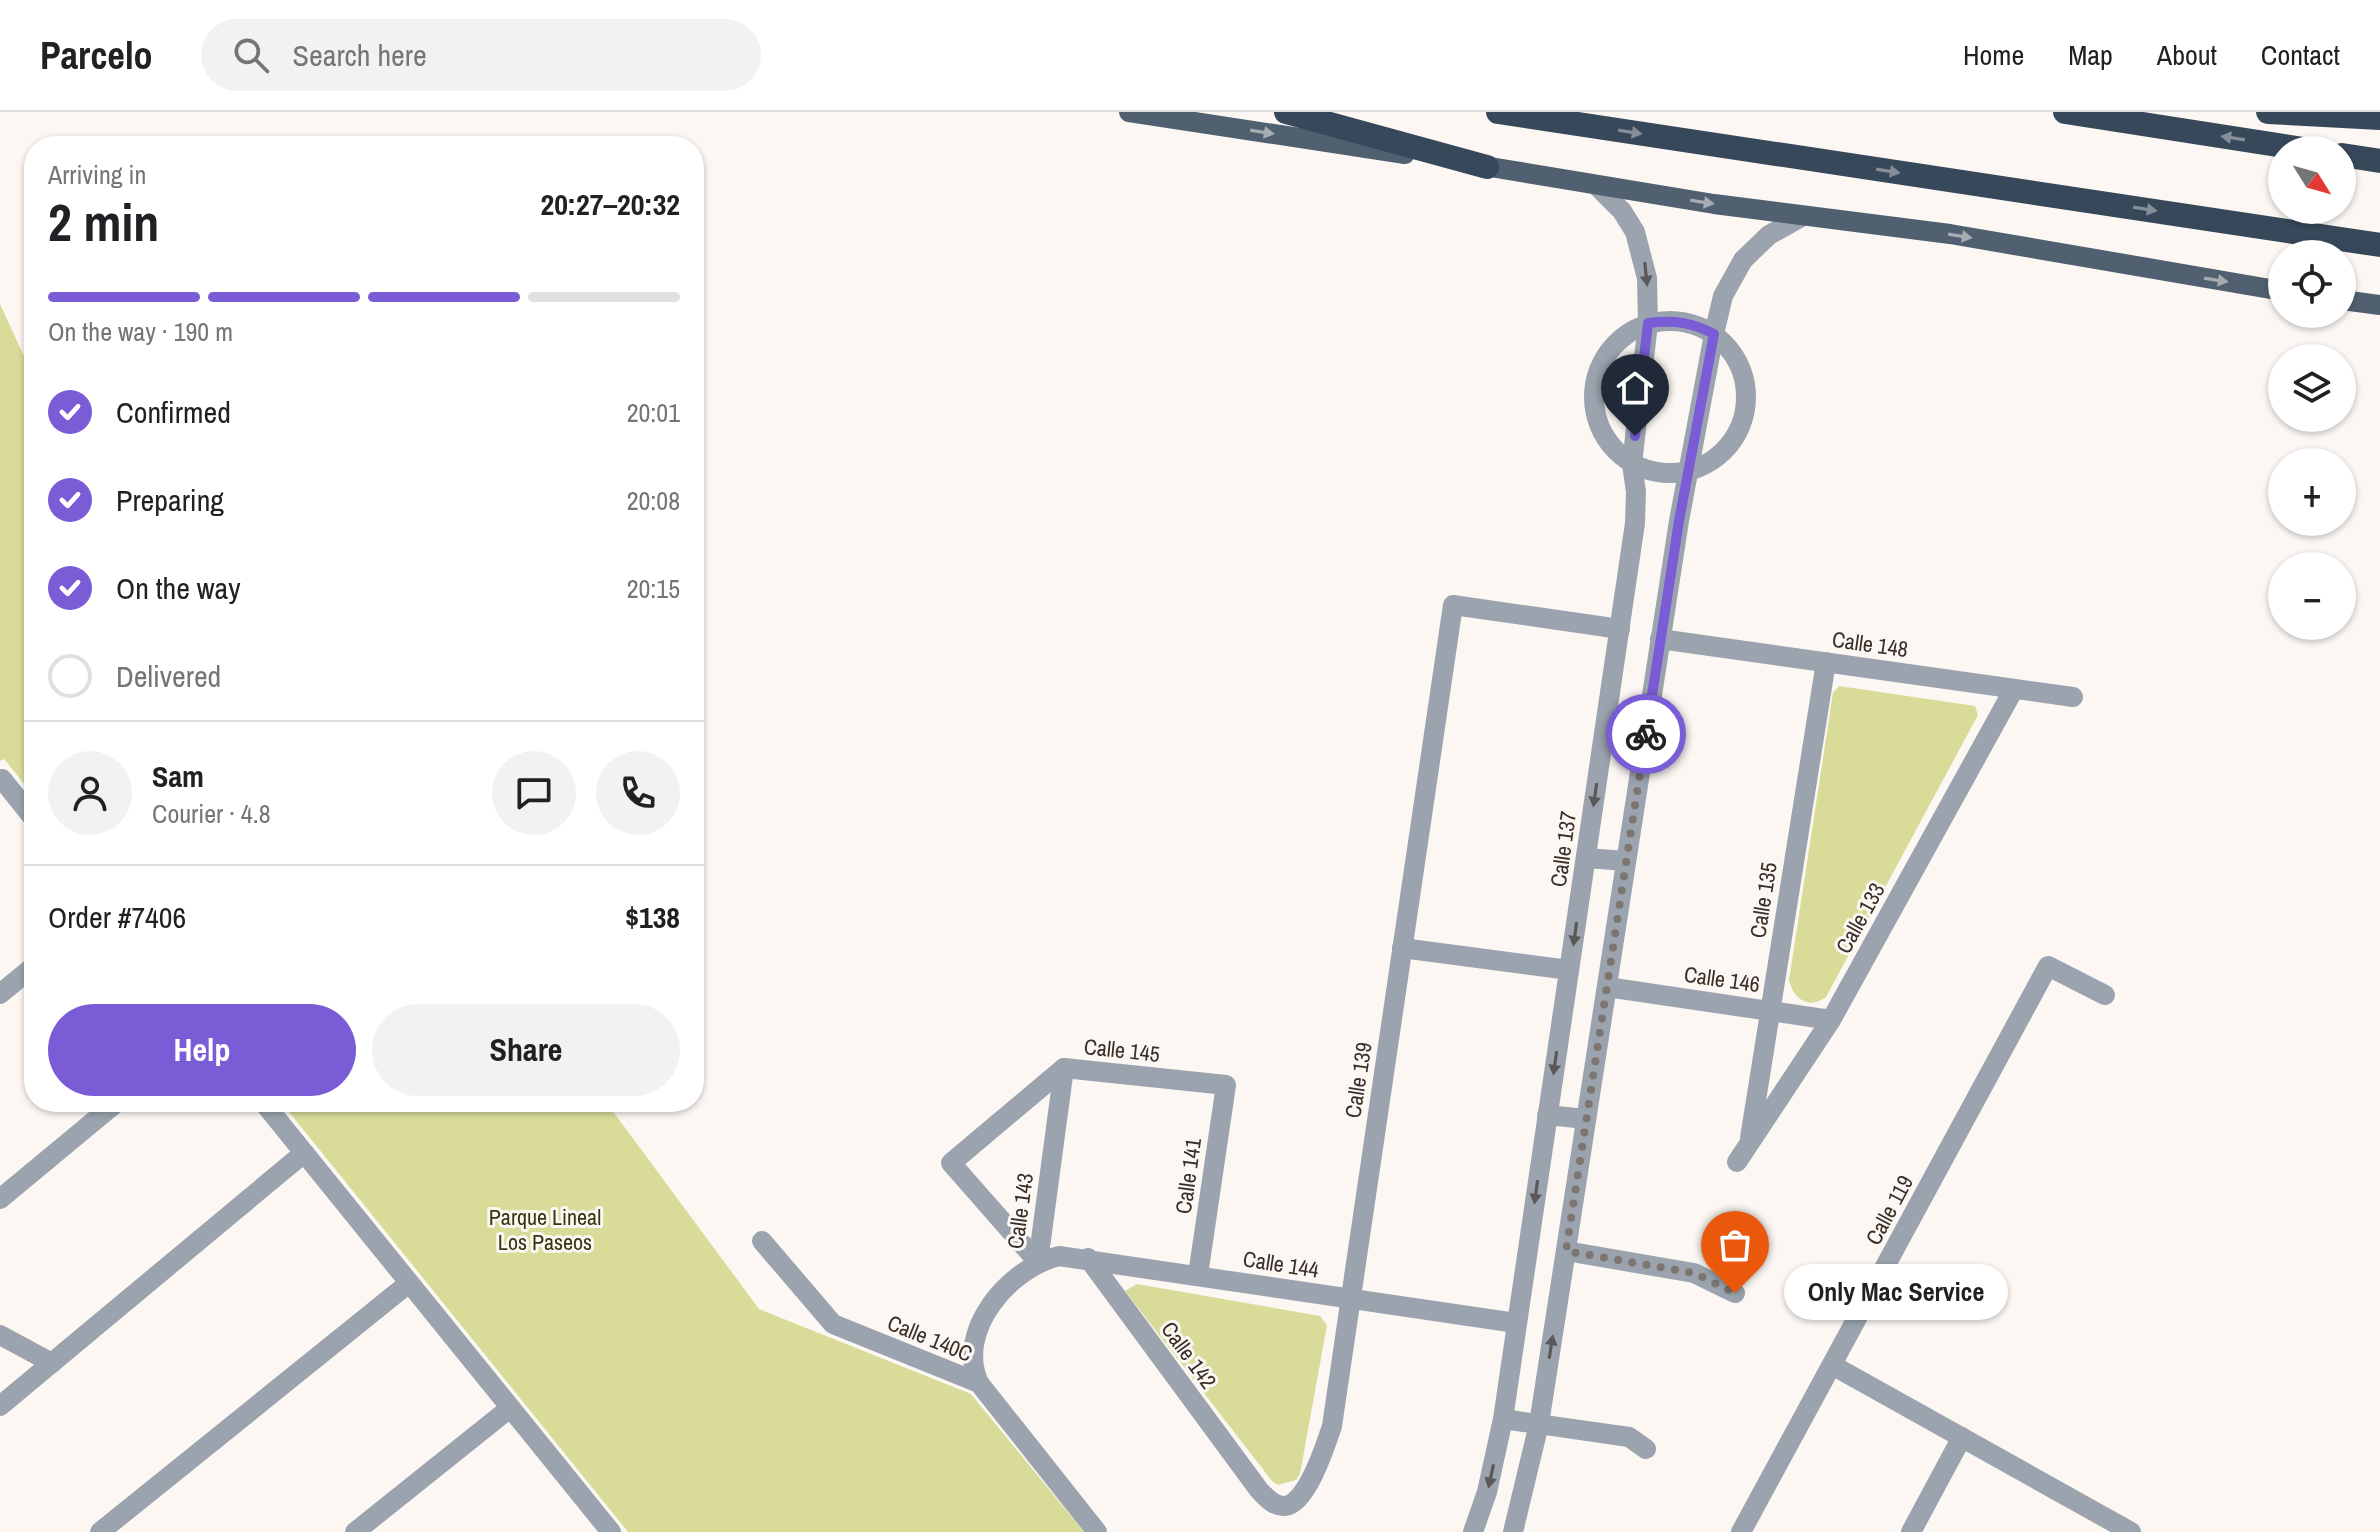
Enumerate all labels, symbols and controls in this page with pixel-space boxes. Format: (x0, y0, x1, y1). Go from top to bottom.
search box (201, 19, 761, 91)
text: Parcelo (40, 30, 153, 81)
icon: search (229, 33, 273, 77)
text: Search here (293, 35, 427, 75)
text: Home (1963, 36, 2024, 74)
text: Map (2068, 36, 2113, 74)
text: About (2157, 36, 2217, 74)
text: Contact (2261, 36, 2340, 74)
one-way arrow (1250, 126, 1275, 139)
one-way arrow (1618, 126, 1643, 139)
one-way arrow (2220, 131, 2245, 144)
north arrow (2268, 136, 2356, 224)
map controls (2268, 136, 2356, 640)
text: Arriving in (48, 157, 146, 192)
one-way arrow (1875, 165, 1900, 178)
text: 20:27–20:32 (541, 184, 680, 224)
text: 2 min (48, 187, 159, 257)
one-way arrow (1690, 196, 1715, 209)
one-way arrow (2132, 203, 2157, 216)
one-way arrow (1947, 230, 1972, 243)
button: locate (2268, 240, 2356, 328)
one-way arrow (1639, 262, 1652, 287)
one-way arrow (2204, 274, 2229, 287)
text: On the way · 190 m (48, 314, 233, 349)
button: layers (2268, 344, 2356, 432)
pin (1601, 354, 1669, 436)
icon: home (1613, 366, 1657, 410)
icon: check (48, 390, 92, 434)
text: Confirmed (116, 392, 231, 432)
text: 20:01 (627, 395, 680, 430)
button: + (2268, 448, 2356, 536)
icon: check (48, 478, 92, 522)
text: Preparing (116, 480, 224, 520)
text: 20:08 (627, 483, 680, 518)
button: − (2268, 552, 2356, 640)
icon: check (48, 566, 92, 610)
text: On the way (116, 568, 240, 608)
text: 20:15 (627, 571, 680, 606)
street label: Calle 148 (1830, 624, 1910, 664)
text: Delivered (116, 656, 221, 696)
courier (1606, 694, 1686, 774)
icon: bike (1624, 712, 1668, 756)
button: person (48, 751, 132, 835)
button: chat (492, 751, 576, 835)
button: phone (596, 751, 680, 835)
text: Sam (152, 756, 204, 796)
one-way arrow (1588, 783, 1601, 808)
text: Courier · 4.8 (152, 796, 271, 831)
street label: Calle 137 (1543, 809, 1583, 889)
street label: Calle 135 (1742, 860, 1784, 940)
street label: Calle 133 (1828, 877, 1892, 959)
text: Order #7406 (48, 897, 186, 937)
text: $138 (625, 897, 680, 937)
one-way arrow (1568, 922, 1580, 947)
street label: Calle 146 (1682, 959, 1762, 999)
button: Help (48, 1004, 356, 1096)
button: Share (372, 1004, 680, 1096)
street label: Calle 145 (1083, 1031, 1161, 1069)
street label: Calle 139 (1337, 1040, 1379, 1120)
one-way arrow (1548, 1051, 1561, 1076)
street label: Calle 141 (1168, 1136, 1208, 1216)
street label: Calle 119 (1858, 1170, 1920, 1250)
street label: Calle 143 (1000, 1171, 1040, 1251)
one-way arrow (1529, 1180, 1542, 1205)
park label: Parque Lineal Los Paseos (489, 1202, 601, 1257)
pin (1701, 1211, 1769, 1293)
icon: bag (1713, 1223, 1757, 1267)
street label: Calle 144 (1241, 1243, 1321, 1285)
callout: Only Mac Service (1783, 1265, 2007, 1321)
text: Only Mac Service (1808, 1274, 1984, 1309)
street label: Calle 140C (883, 1307, 977, 1369)
street label: Calle 142 (1154, 1315, 1224, 1395)
one-way arrow (1545, 1334, 1558, 1359)
one-way arrow (1484, 1464, 1497, 1489)

